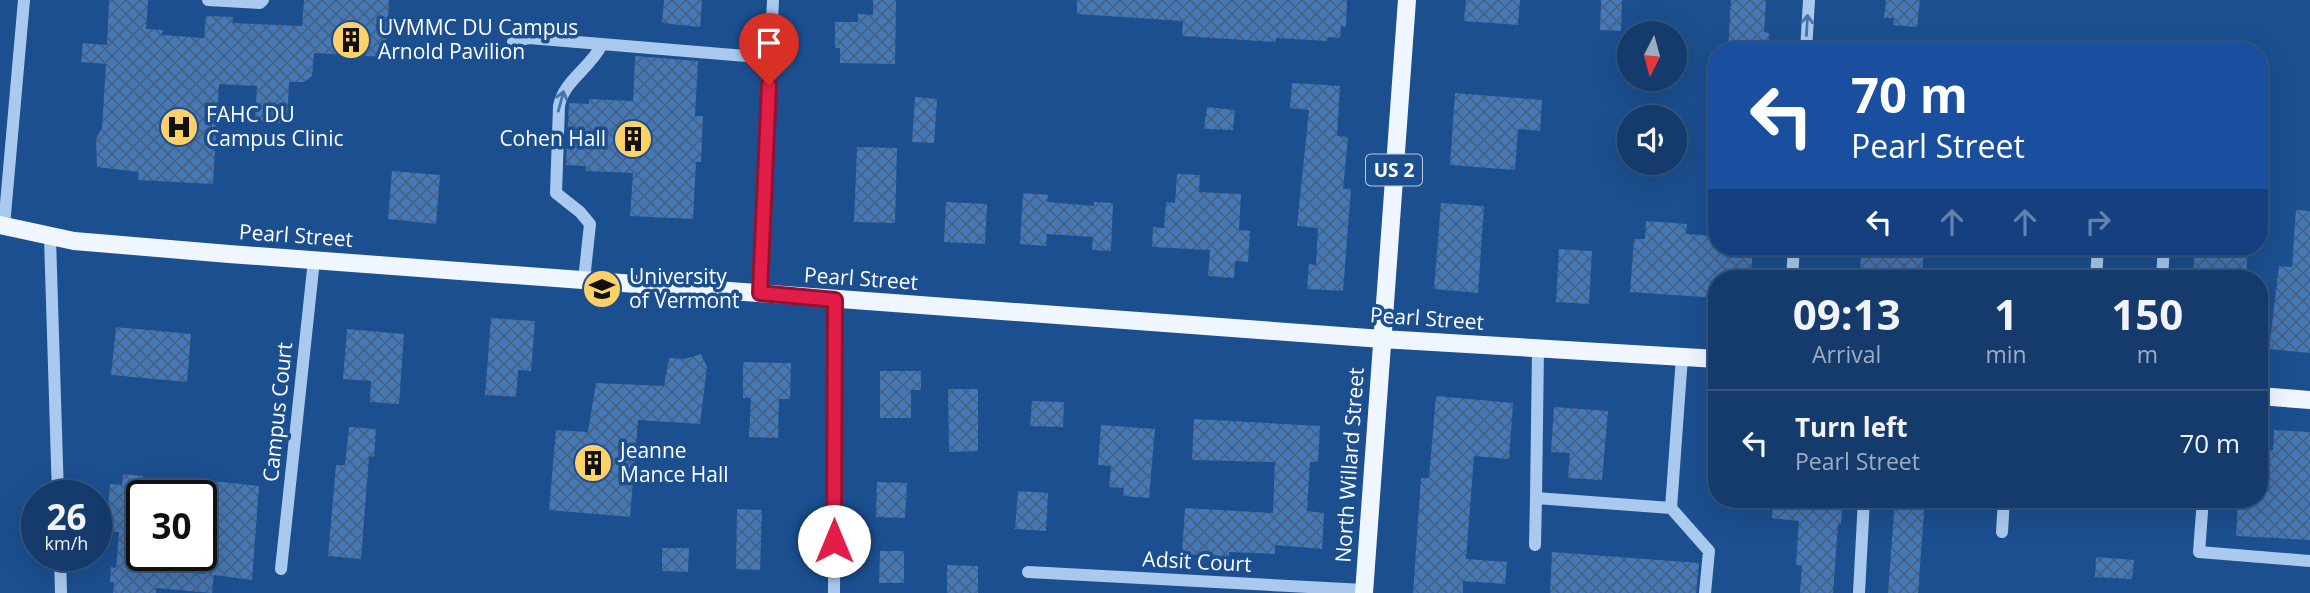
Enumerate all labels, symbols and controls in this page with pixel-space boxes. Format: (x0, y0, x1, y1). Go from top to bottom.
place label: UVMMC DU Campus Arnold Pavilion (378, 13, 578, 65)
pin (739, 13, 799, 85)
one-way arrow (1801, 15, 1814, 37)
building icon: UVMMC DU Campus Arnold Pavilion (330, 19, 372, 61)
north arrow (1617, 21, 1687, 91)
map controls (1617, 21, 1687, 175)
icon: arrive (750, 24, 788, 62)
text: 70 m (1851, 61, 1968, 127)
icon: left (1736, 70, 1827, 161)
one-way arrow (555, 91, 568, 113)
place label: FAHC DU Campus Clinic (206, 100, 344, 152)
button: sound (1617, 105, 1687, 175)
hospital icon: FAHC DU Campus Clinic (158, 106, 200, 148)
building icon: Cohen Hall (612, 118, 654, 160)
place label: Cohen Hall (499, 124, 606, 152)
text: Pearl Street (1851, 124, 2025, 167)
road number: US 2 (1366, 154, 1422, 186)
icon: left (1860, 203, 1898, 241)
icon: ahead (1933, 203, 1971, 241)
icon: ahead (2006, 203, 2044, 241)
icon: right (2079, 203, 2117, 241)
street label: Pearl Street (238, 217, 354, 253)
street label: Pearl Street (803, 260, 919, 296)
place label: University of Vermont (629, 262, 740, 314)
school or university icon: University of Vermont (581, 268, 623, 310)
text: 09:13 (1793, 285, 1901, 342)
text: 1 (1994, 285, 2018, 342)
text: 150 (2111, 285, 2183, 342)
street label: Pearl Street (1369, 300, 1485, 336)
text: Arrival (1812, 338, 1881, 370)
text: min (1985, 338, 2027, 370)
text: m (2137, 338, 2158, 370)
street label: Campus Court (256, 341, 298, 483)
street label: North Willard Street (1328, 367, 1370, 563)
text: Turn left (1795, 409, 1907, 445)
icon: left (1736, 424, 1774, 462)
text: 70 m (2179, 425, 2240, 461)
place label: Jeanne Mance Hall (618, 436, 729, 488)
building icon: Jeanne Mance Hall (572, 442, 614, 484)
text: Pearl Street (1795, 445, 1920, 477)
speed limit sign: 30 (126, 480, 217, 571)
text: 26 (46, 493, 87, 540)
position arrow (797, 504, 871, 578)
text: km/h (45, 531, 88, 555)
street label: Adsit Court (1142, 544, 1252, 578)

